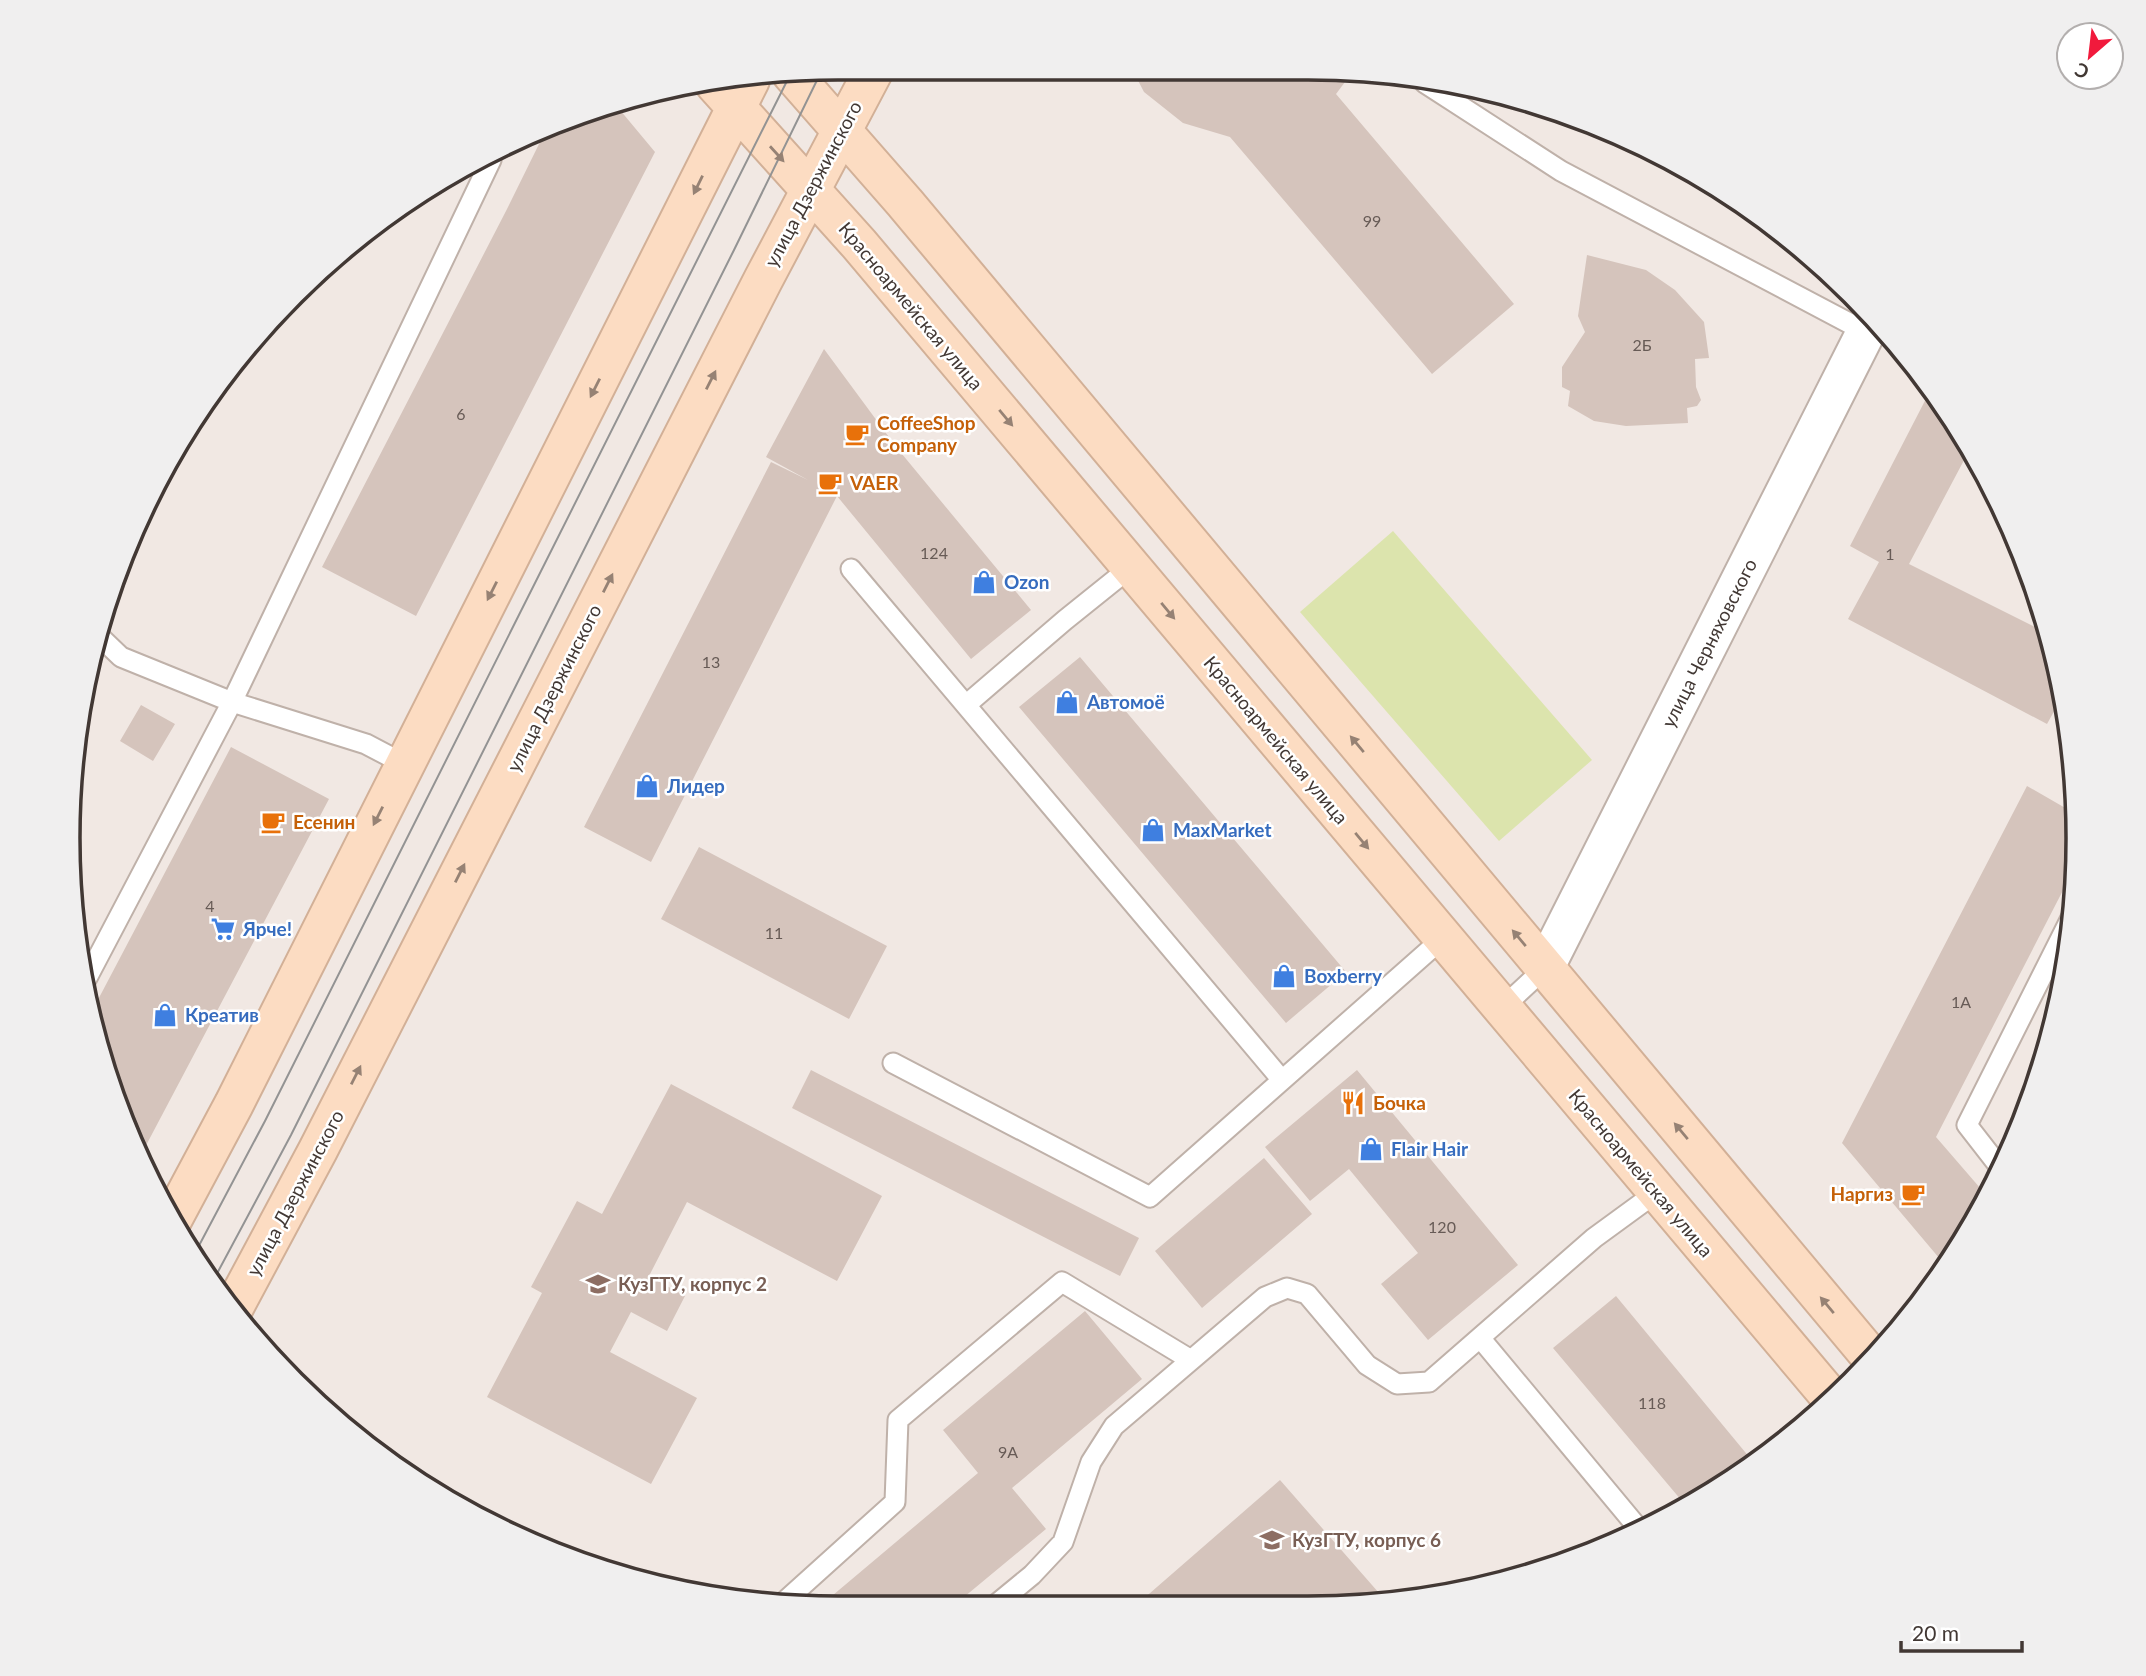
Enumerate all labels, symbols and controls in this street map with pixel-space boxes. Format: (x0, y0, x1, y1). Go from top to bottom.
north arrow (2055, 21, 2125, 91)
text: С (2070, 58, 2093, 85)
street label: улица Дзержинского (759, 97, 866, 271)
one-way arrow (769, 145, 784, 162)
one-way arrow (692, 175, 704, 195)
house number: 99 (1363, 211, 1381, 230)
street label: Красноармейская улица (834, 217, 988, 394)
house number: 2Б (1632, 335, 1652, 354)
one-way arrow (706, 370, 717, 390)
one-way arrow (590, 378, 601, 398)
house number: 6 (456, 404, 466, 423)
one-way arrow (998, 410, 1013, 427)
place label: CoffeeShop Company (877, 411, 976, 456)
cafe icon: CoffeeShop Company (843, 420, 871, 448)
cafe icon: VAER (816, 469, 844, 497)
place label: VAER (849, 471, 899, 494)
house number: 124 (920, 543, 948, 562)
house number: 1 (1885, 544, 1895, 563)
street label: улица Черняховского (1656, 554, 1761, 731)
shop icon: Ozon (970, 568, 998, 596)
place label: Ozon (1004, 570, 1049, 593)
one-way arrow (602, 573, 613, 593)
one-way arrow (487, 581, 498, 601)
street label: улица Дзержинского (501, 600, 606, 775)
one-way arrow (1160, 602, 1176, 620)
street label: Красноармейская улица (1199, 651, 1353, 828)
house number: 13 (702, 652, 720, 671)
shop icon: Автомоё (1053, 688, 1081, 716)
place label: Автомоё (1086, 690, 1165, 713)
one-way arrow (1350, 736, 1365, 754)
shop icon: Лидер (633, 772, 661, 800)
place label: Лидер (666, 774, 725, 797)
one-way arrow (373, 806, 384, 826)
cafe icon: Есенин (259, 808, 287, 836)
place label: Есенин (293, 810, 355, 833)
shop icon: MaxMarket (1139, 816, 1167, 844)
place label: MaxMarket (1173, 818, 1271, 841)
one-way arrow (1354, 833, 1369, 850)
one-way arrow (453, 862, 465, 882)
house number: 4 (205, 896, 215, 915)
supermarket icon: Ярче! (209, 915, 237, 943)
place label: Ярче! (242, 917, 292, 940)
house number: 11 (765, 923, 783, 942)
one-way arrow (1511, 929, 1527, 947)
shop icon: Boxberry (1270, 962, 1298, 990)
place label: Boxberry (1304, 964, 1383, 987)
house number: 1А (1951, 992, 1971, 1011)
shop icon: Креатив (151, 1001, 179, 1029)
place label: Креатив (185, 1003, 259, 1026)
one-way arrow (351, 1065, 362, 1085)
street label: Красноармейская улица (1564, 1084, 1718, 1261)
restaurant icon: Бочка (1339, 1089, 1367, 1117)
place label: Бочка (1373, 1091, 1426, 1114)
street label: улица Дзержинского (241, 1106, 348, 1280)
one-way arrow (1674, 1122, 1689, 1139)
shop icon: Flair Hair (1357, 1135, 1385, 1163)
place label: Flair Hair (1391, 1137, 1469, 1160)
cafe icon: Наргиз (1899, 1180, 1927, 1208)
place label: Наргиз (1831, 1182, 1893, 1205)
house number: 120 (1428, 1217, 1456, 1236)
school or university icon: КузГТУ, корпус 2 (584, 1270, 612, 1298)
place label: КузГТУ, корпус 2 (618, 1272, 767, 1295)
one-way arrow (1820, 1296, 1835, 1314)
house number: 118 (1638, 1393, 1666, 1412)
house number: 9А (998, 1442, 1018, 1461)
school or university icon: КузГТУ, корпус 6 (1258, 1526, 1286, 1554)
place label: КузГТУ, корпус 6 (1292, 1528, 1441, 1551)
scale bar (1901, 1610, 2022, 1654)
text: 20 m (1912, 1620, 1959, 1645)

